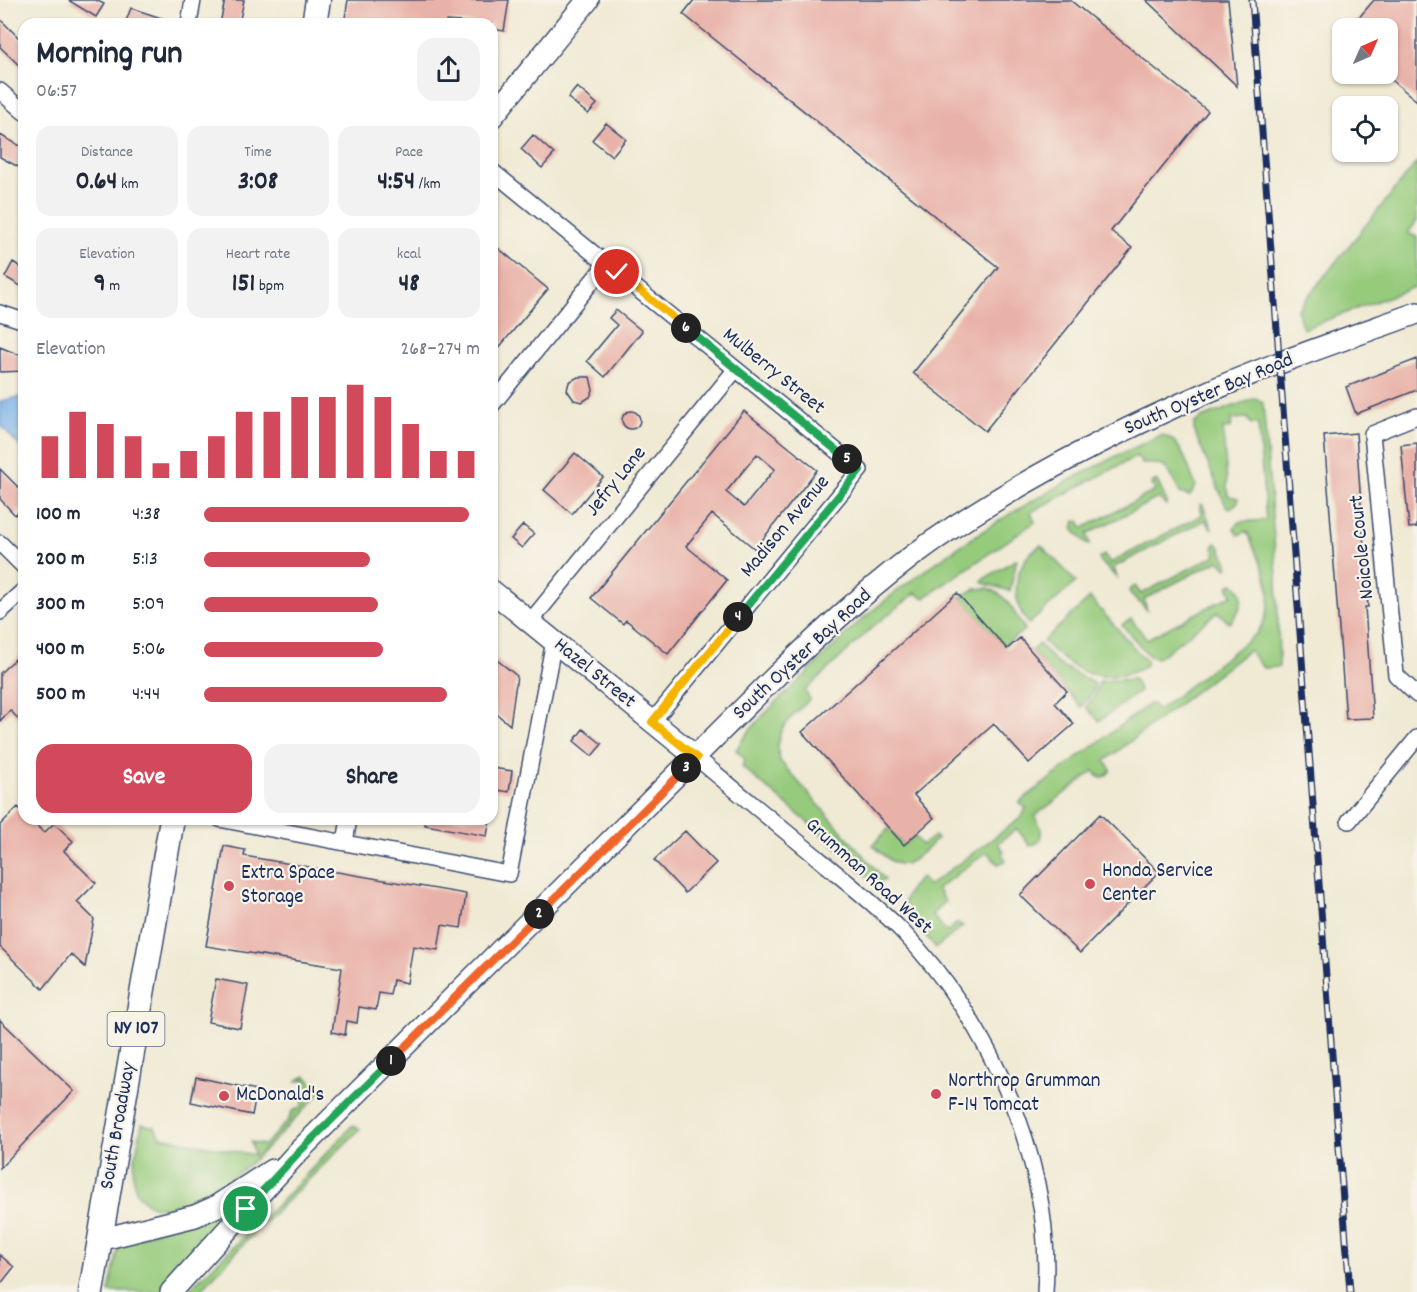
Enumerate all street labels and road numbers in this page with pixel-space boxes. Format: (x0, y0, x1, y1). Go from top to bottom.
street label: Mulberry Street (715, 321, 831, 423)
street label: South Oyster Bay Road (1120, 346, 1298, 444)
street label: Jefry Lane (579, 440, 655, 524)
street label: Madison Avenue (734, 469, 838, 585)
street label: Noicole Court (1343, 493, 1383, 601)
street label: South Oyster Bay Road (727, 582, 879, 728)
street label: Hazel Street (546, 631, 642, 717)
street label: Grumman Road West (798, 811, 939, 943)
road number: NY 107 (108, 1012, 164, 1046)
street label: South Broadway (93, 1060, 145, 1192)

